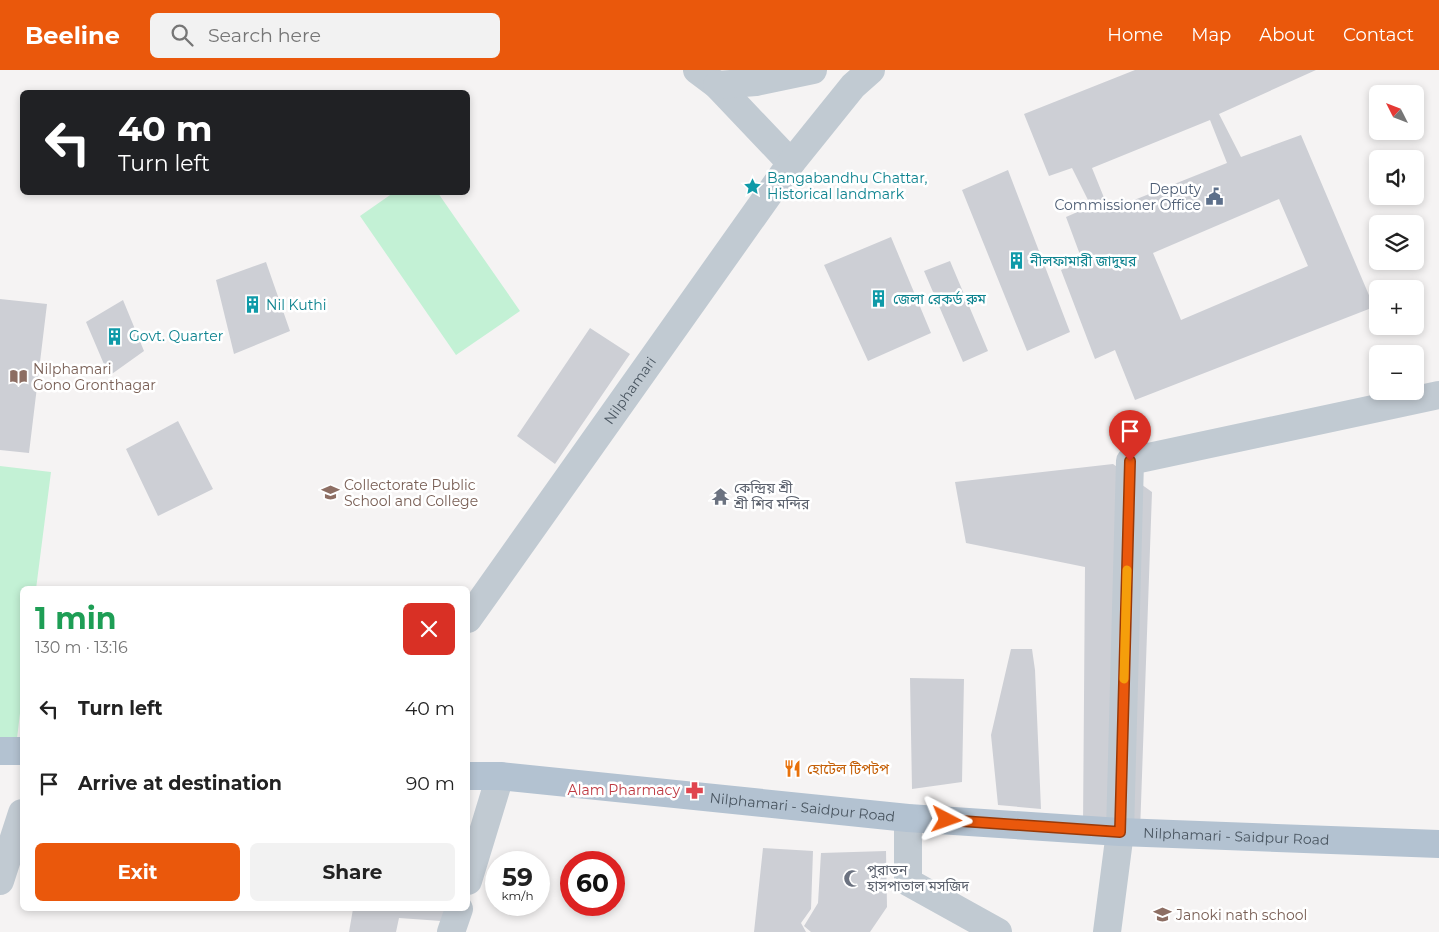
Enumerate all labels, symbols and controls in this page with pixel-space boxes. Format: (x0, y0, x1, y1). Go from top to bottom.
search box (150, 13, 500, 58)
text: Beeline (25, 21, 120, 50)
icon: search (168, 21, 196, 49)
text: Search here (208, 24, 321, 47)
text: Home (1107, 24, 1163, 46)
text: Map (1191, 24, 1231, 46)
text: About (1259, 24, 1315, 46)
text: Contact (1343, 24, 1414, 46)
north arrow (1369, 85, 1424, 140)
map controls (1369, 85, 1424, 400)
text: 40 m (118, 107, 213, 150)
icon: left (35, 110, 100, 175)
text: Turn left (118, 150, 210, 177)
button: sound (1369, 150, 1424, 205)
place label: Bangabandhu Chattar, Historical landmark (767, 169, 928, 203)
place icon: Bangabandhu Chattar, Historical landmark (743, 176, 763, 196)
place label: Deputy Commissioner Office (1054, 180, 1201, 214)
public building icon: Deputy Commissioner Office (1205, 187, 1225, 207)
button: layers (1369, 215, 1424, 270)
building icon: নীলফামারী জাদুঘর (1006, 251, 1026, 271)
place label: নীলফামারী জাদুঘর (1029, 252, 1137, 270)
button: + (1369, 280, 1424, 335)
building icon: জেলা রেকর্ড রুম (869, 289, 889, 309)
place label: জেলা রেকর্ড রুম (893, 290, 986, 308)
building icon: Nil Kuthi (242, 295, 262, 315)
place label: Nil Kuthi (266, 296, 327, 314)
building icon: Govt. Quarter (105, 326, 125, 346)
place label: Govt. Quarter (129, 327, 224, 345)
button: − (1369, 345, 1424, 400)
street label: Nilphamari (600, 353, 660, 428)
place label: Nilphamari Gono Gronthagar (33, 360, 156, 394)
library icon: Nilphamari Gono Gronthagar (9, 367, 29, 387)
pin (1109, 410, 1151, 461)
icon: arrive (1116, 417, 1144, 445)
place label: Collectorate Public School and College (344, 476, 478, 510)
place label: কেন্দ্রিয় শ্রী শ্রী শিব মন্দির (733, 479, 810, 513)
school or university icon: Collectorate Public School and College (320, 483, 340, 503)
temple icon: কেন্দ্রিয় শ্রী শ্রী শিব মন্দির (710, 486, 730, 506)
text: 1 min (35, 600, 116, 637)
button: close (403, 603, 455, 655)
text: 130 m · 13:16 (35, 638, 128, 657)
icon: left (35, 695, 63, 723)
text: Turn left (78, 697, 163, 720)
text: 40 m (405, 697, 455, 720)
restaurant icon: হোটেল টিপটপ (783, 759, 803, 779)
place label: হোটেল টিপটপ (807, 760, 890, 778)
icon: arrive (35, 770, 63, 798)
text: Arrive at destination (78, 772, 282, 795)
text: 90 m (406, 772, 455, 795)
pharmacy icon: Alam Pharmacy (684, 780, 704, 800)
place label: Alam Pharmacy (568, 781, 680, 799)
street label: Nilphamari - Saidpur Road (709, 789, 896, 826)
position arrow (920, 793, 972, 845)
street label: Nilphamari - Saidpur Road (1143, 824, 1330, 849)
button: Exit (35, 843, 240, 901)
button: Share (250, 843, 455, 901)
speed limit sign: 60 (560, 851, 625, 916)
place label: পুরাতন হাসপাতাল মসজিদ (866, 861, 969, 895)
text: 59 (502, 862, 533, 892)
mosque icon: পুরাতন হাসপাতাল মসজিদ (843, 868, 863, 888)
text: km/h (501, 888, 534, 903)
school or university icon: Janoki nath school (1152, 905, 1172, 925)
place label: Janoki nath school (1175, 906, 1307, 924)

